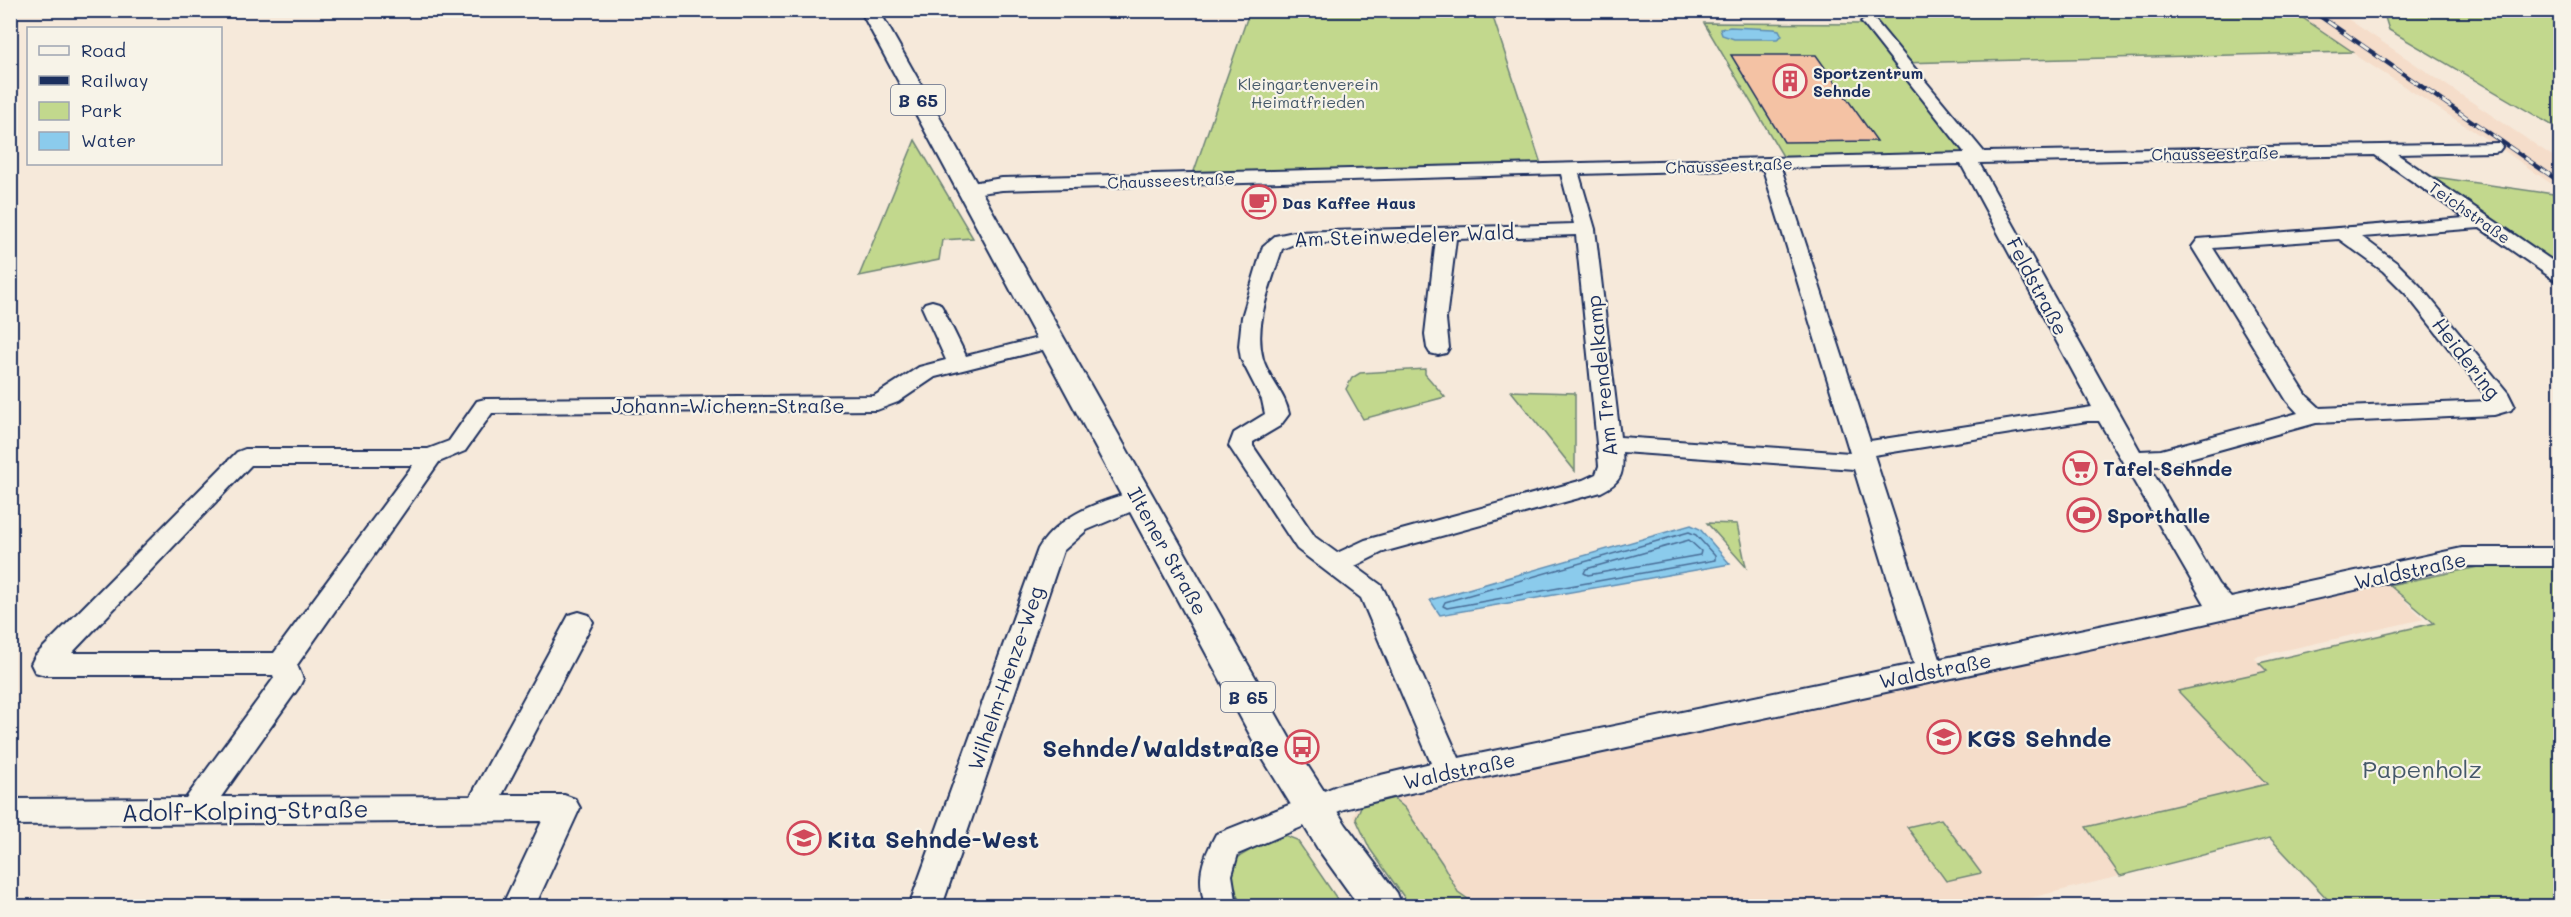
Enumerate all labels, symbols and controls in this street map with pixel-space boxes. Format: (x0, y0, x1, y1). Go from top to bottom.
legend (27, 27, 222, 165)
text: Road (81, 38, 126, 62)
place label: Sportzentrum Sehnde (1813, 62, 1923, 101)
building icon: Sportzentrum Sehnde (1772, 63, 1808, 99)
text: Railway (81, 68, 148, 92)
park label: Kleingartenverein Heimatfrieden (1238, 73, 1378, 112)
road number: B 65 (891, 85, 945, 115)
text: Park (81, 98, 122, 122)
text: Water (81, 128, 136, 152)
street label: Chausseestraße (2151, 141, 2279, 165)
street label: Chausseestraße (1665, 152, 1793, 178)
street label: Chausseestraße (1107, 167, 1235, 193)
street label: Teichstraße (2425, 176, 2515, 248)
cafe icon: Das Kaffee Haus (1241, 184, 1277, 220)
place label: Das Kaffee Haus (1282, 192, 1416, 213)
street label: Am Steinwedeler Wald (1293, 218, 1515, 252)
street label: Feldstraße (2001, 233, 2075, 339)
street label: Am Trendelkamp (1580, 294, 1622, 458)
street label: Heidering (2427, 312, 2507, 404)
street label: Johann-Wichern-Straße (611, 392, 845, 418)
supermarket icon: Tafel Sehnde (2062, 450, 2098, 486)
place label: Tafel Sehnde (2103, 455, 2232, 481)
street label: Iltener Straße (1122, 482, 1214, 620)
sports icon: Sporthalle (2066, 497, 2102, 533)
place label: Sporthalle (2107, 502, 2210, 528)
street label: Waldstraße (2352, 545, 2468, 595)
street label: Wilhelm-Henze-Weg (961, 583, 1049, 773)
street label: Waldstraße (1877, 646, 1993, 694)
road number: B 65 (1221, 682, 1275, 712)
school or university icon: KGS Sehnde (1926, 719, 1962, 755)
place label: KGS Sehnde (1967, 722, 2111, 753)
bus stop icon: Sehnde/Waldstraße (1284, 729, 1320, 765)
place label: Sehnde/Waldstraße (1042, 732, 1279, 763)
street label: Waldstraße (1401, 745, 1517, 795)
park label: Papenholz (2362, 753, 2482, 784)
street label: Adolf-Kolping-Straße (121, 792, 369, 828)
school or university icon: Kita Sehnde-West (786, 820, 822, 856)
place label: Kita Sehnde-West (827, 823, 1039, 854)

